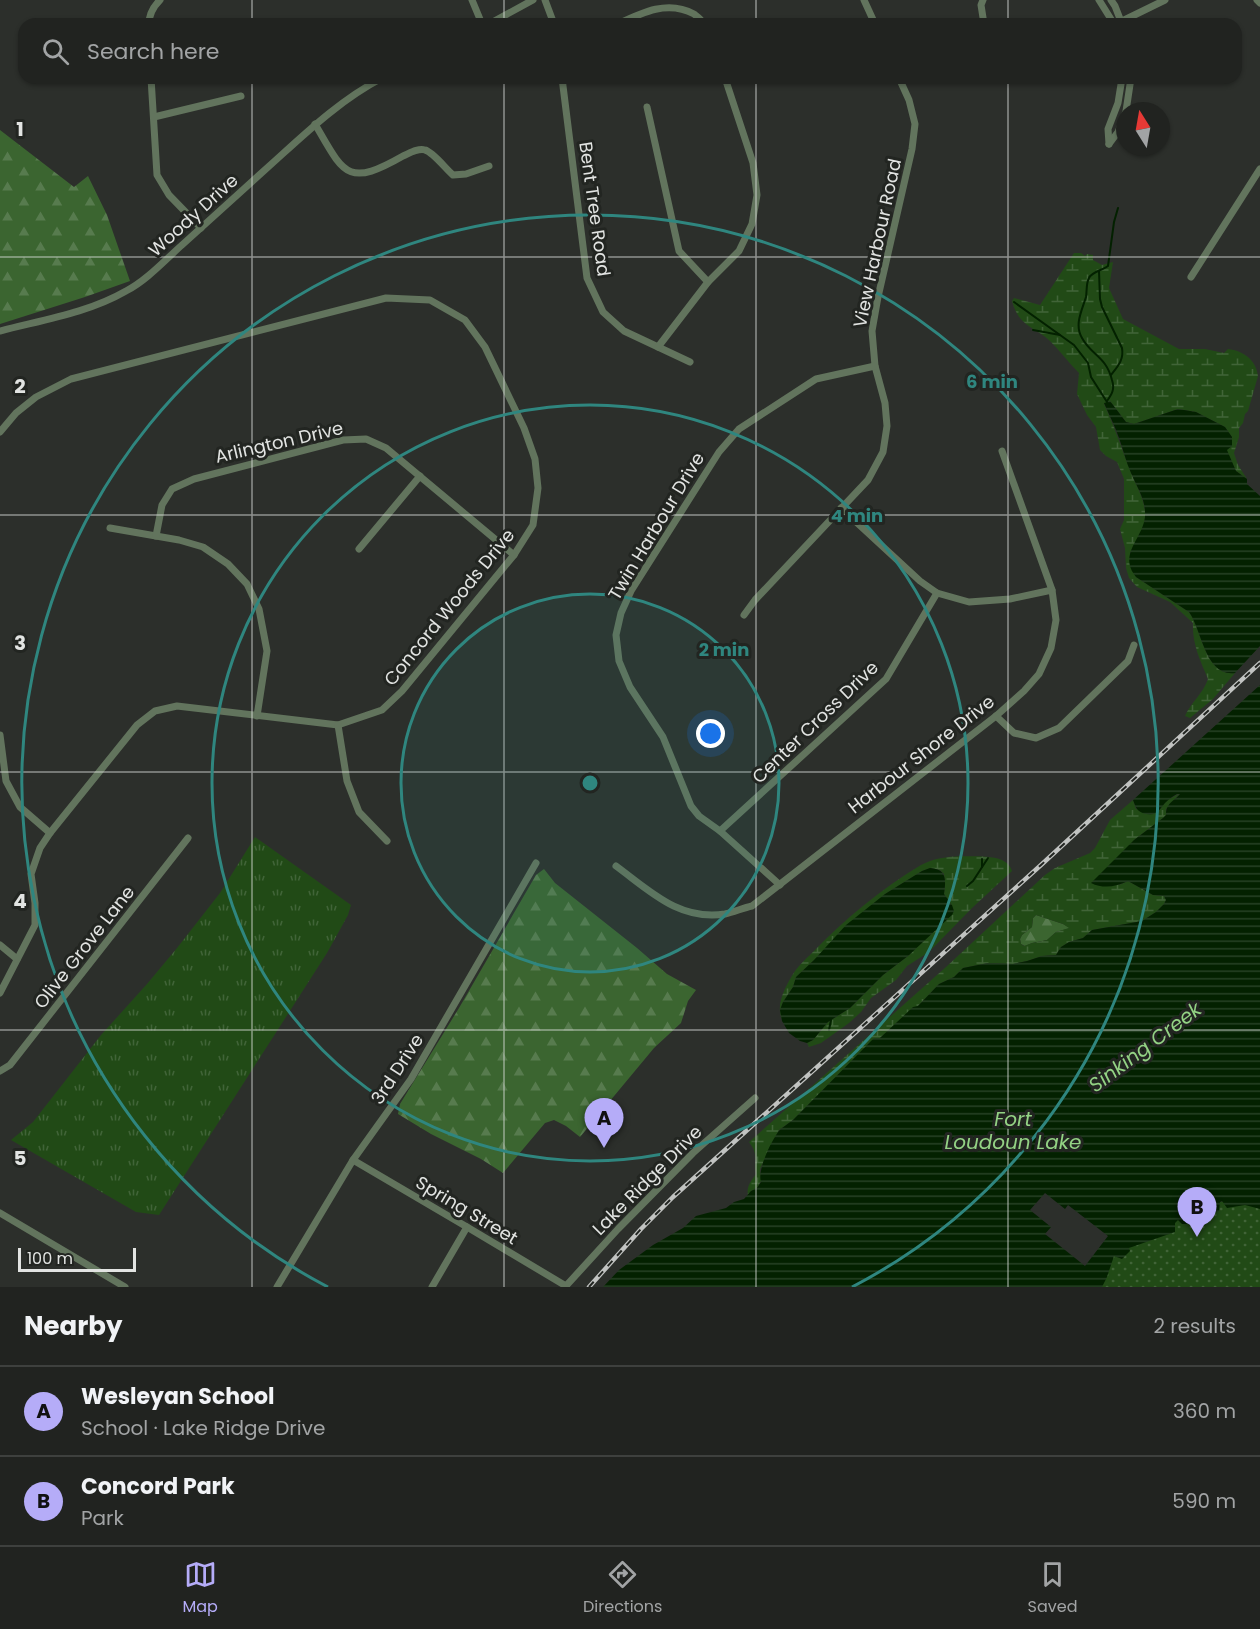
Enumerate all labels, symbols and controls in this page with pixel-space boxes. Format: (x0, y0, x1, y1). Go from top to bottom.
search box (18, 18, 1242, 84)
icon: search (39, 35, 72, 68)
text: Search here (87, 36, 220, 67)
north arrow (1116, 102, 1170, 156)
text: 1 (16, 115, 24, 143)
street label: Bent Tree Road (573, 140, 617, 278)
street label: View Harbour Road (847, 156, 907, 330)
street label: Woody Drive (143, 168, 243, 262)
text: 6 min (966, 369, 1018, 394)
text: 2 (14, 372, 26, 400)
street label: Arlington Drive (212, 415, 346, 469)
street label: Twin Harbour Drive (602, 447, 710, 605)
text: 4 min (831, 503, 883, 528)
street label: Concord Woods Drive (378, 523, 520, 691)
text: 3 (14, 629, 26, 657)
text: 2 min (699, 637, 749, 662)
street label: Center Cross Drive (746, 655, 884, 789)
street label: Harbour Shore Drive (843, 689, 999, 819)
your location (696, 719, 725, 748)
centre of rings (580, 773, 600, 793)
street label: Olive Grove Lane (28, 880, 140, 1014)
text: 4 (13, 887, 27, 915)
water label: Sinking Creek (1083, 994, 1209, 1099)
street label: 3rd Drive (365, 1029, 429, 1109)
pin: A (584, 1098, 624, 1148)
water label: Fort Loudoun Lake (945, 1105, 1081, 1156)
street label: Lake Ridge Drive (587, 1120, 707, 1240)
text: 5 (14, 1144, 27, 1172)
street label: Spring Street (411, 1170, 523, 1250)
pin: B (1178, 1188, 1216, 1237)
scale bar (18, 1245, 136, 1272)
text: 100 m (27, 1247, 73, 1270)
text: Nearby (24, 1308, 122, 1344)
text: 2 results (1153, 1312, 1236, 1340)
text: Wesleyan School (81, 1381, 275, 1412)
text: A (36, 1397, 51, 1425)
text: 360 m (1173, 1397, 1236, 1425)
text: School · Lake Ridge Drive (81, 1414, 325, 1442)
text: Concord Park (81, 1471, 235, 1502)
text: B (37, 1487, 50, 1515)
text: 590 m (1172, 1487, 1236, 1515)
text: Park (81, 1504, 124, 1532)
tab: Map (183, 1558, 218, 1619)
tab: Directions (583, 1558, 662, 1619)
tab: Saved (1028, 1558, 1077, 1619)

